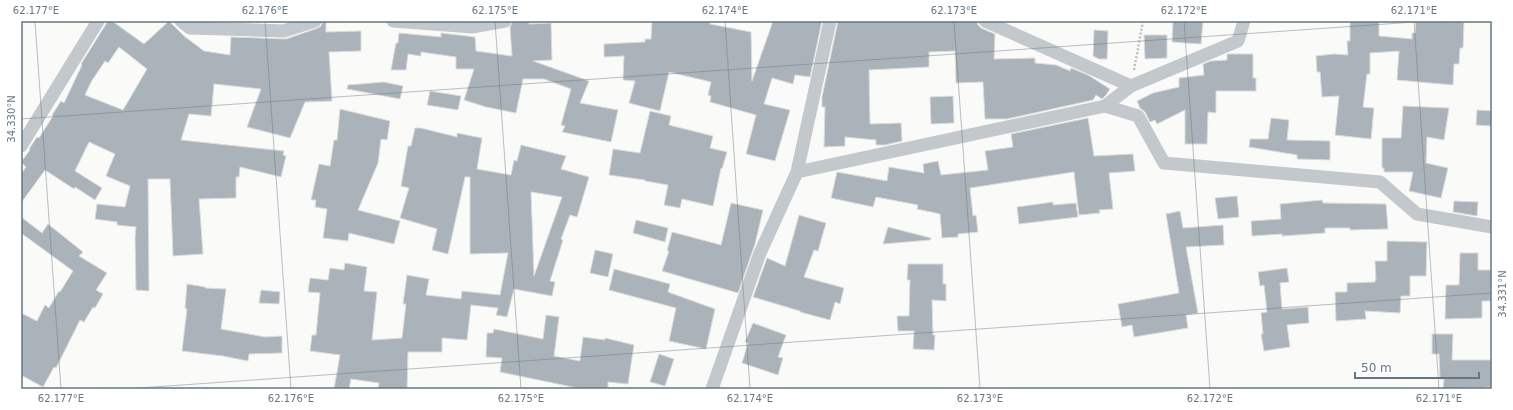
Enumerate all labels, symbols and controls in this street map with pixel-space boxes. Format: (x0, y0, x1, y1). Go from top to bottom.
text: 62.177°E (13, 5, 59, 16)
text: 62.176°E (242, 5, 288, 16)
text: 62.175°E (472, 5, 518, 16)
text: 62.174°E (702, 5, 748, 16)
text: 62.173°E (931, 5, 977, 16)
text: 62.172°E (1161, 5, 1207, 16)
text: 62.171°E (1391, 5, 1437, 16)
text: 34.330°N (6, 95, 17, 143)
text: 34.331°N (1497, 270, 1508, 318)
scale bar (1355, 354, 1479, 380)
text: 50 m (1361, 361, 1392, 375)
text: 62.177°E (38, 393, 84, 404)
text: 62.176°E (268, 393, 314, 404)
text: 62.175°E (498, 393, 544, 404)
text: 62.174°E (727, 393, 773, 404)
text: 62.173°E (957, 393, 1003, 404)
text: 62.172°E (1187, 393, 1233, 404)
text: 62.171°E (1416, 393, 1462, 404)

